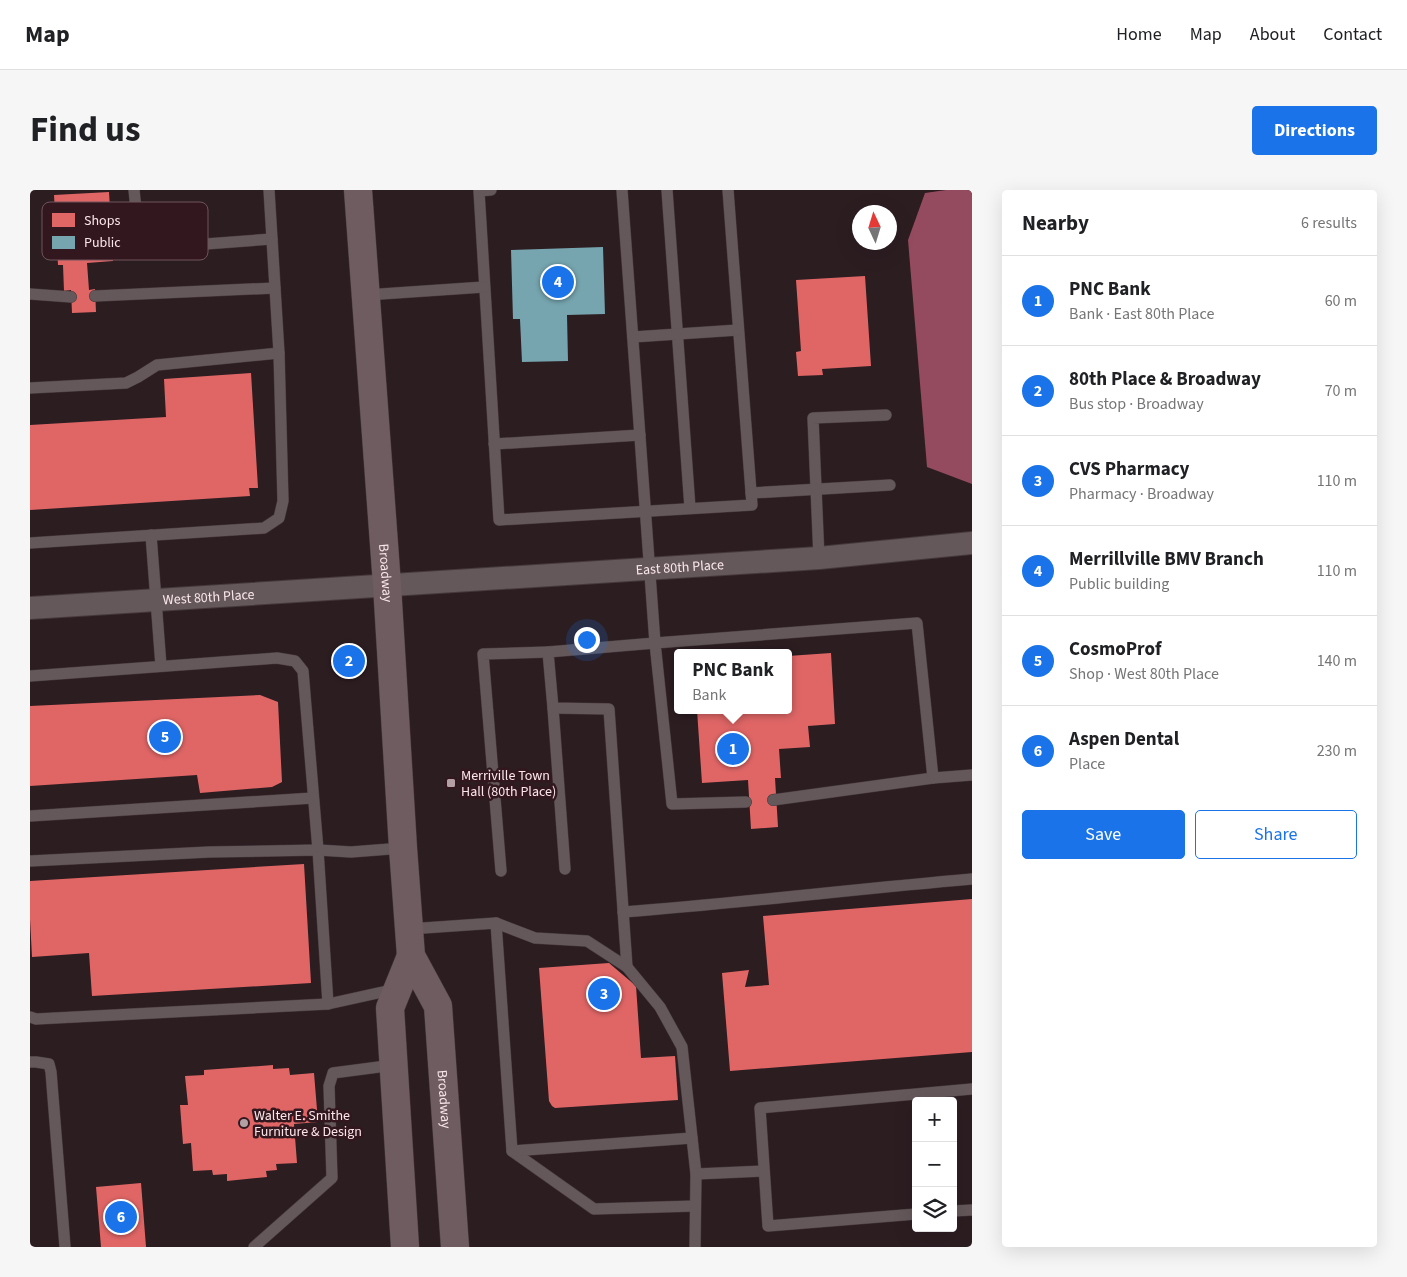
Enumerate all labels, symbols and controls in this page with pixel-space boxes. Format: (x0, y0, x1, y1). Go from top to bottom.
text: Map (25, 17, 70, 52)
text: Home (1116, 22, 1162, 47)
text: Map (1190, 22, 1222, 47)
text: About (1250, 22, 1295, 47)
text: Contact (1323, 22, 1382, 47)
text: Find us (30, 105, 140, 155)
button: Directions (1252, 106, 1377, 155)
legend (42, 202, 208, 260)
north arrow (852, 205, 897, 250)
text: Nearby (1022, 208, 1089, 238)
text: Shops (84, 211, 120, 231)
text: 6 results (1301, 212, 1357, 234)
text: Public (84, 233, 121, 253)
pin: 4 (542, 263, 574, 301)
text: PNC Bank (1069, 276, 1151, 303)
text: 1 (1034, 290, 1042, 312)
text: 60 m (1325, 290, 1357, 312)
text: Bank · East 80th Place (1069, 303, 1214, 325)
text: 80th Place & Broadway (1069, 366, 1261, 393)
text: 2 (1034, 380, 1042, 402)
text: 70 m (1325, 380, 1357, 402)
text: Bus stop · Broadway (1069, 393, 1204, 415)
text: CVS Pharmacy (1069, 456, 1190, 483)
text: 3 (1034, 470, 1042, 492)
text: 110 m (1317, 470, 1357, 492)
text: Pharmacy · Broadway (1069, 483, 1214, 505)
street label: Broadway (373, 543, 397, 603)
text: Merrillville BMV Branch (1069, 546, 1264, 573)
street label: East 80th Place (635, 555, 725, 581)
text: 4 (1034, 560, 1042, 582)
text: 110 m (1317, 560, 1357, 582)
text: Public building (1069, 573, 1169, 595)
street label: West 80th Place (162, 585, 255, 611)
your location (574, 627, 600, 653)
text: CosmoProf (1069, 636, 1161, 663)
pin: 2 (333, 642, 365, 680)
popup (674, 649, 792, 714)
text: 5 (1034, 650, 1042, 672)
text: 140 m (1317, 650, 1357, 672)
text: PNC Bank (692, 657, 774, 684)
text: Shop · West 80th Place (1069, 663, 1219, 685)
text: Bank (692, 684, 726, 706)
pin: 5 (149, 718, 181, 756)
text: Aspen Dental (1069, 726, 1179, 753)
pin: 1 (717, 730, 749, 768)
text: 6 (1034, 740, 1042, 762)
text: 230 m (1317, 740, 1357, 762)
text: Place (1069, 753, 1105, 775)
place label: Merriville Town Hall (80th Place) (461, 766, 556, 802)
marker: Merriville Town Hall (80th Place) (445, 777, 457, 789)
button: Save (1022, 810, 1185, 859)
button: Share (1195, 810, 1357, 859)
pin: 3 (588, 975, 620, 1013)
street label: Broadway (432, 1069, 456, 1130)
map controls (912, 1097, 957, 1232)
button: + (912, 1097, 957, 1142)
place label: Walter E. Smithe Furniture & Design (254, 1106, 362, 1142)
marker: Walter E. Smithe Furniture & Design (238, 1117, 250, 1129)
button: − (912, 1142, 957, 1187)
button: layers (912, 1187, 957, 1232)
pin: 6 (105, 1198, 137, 1236)

